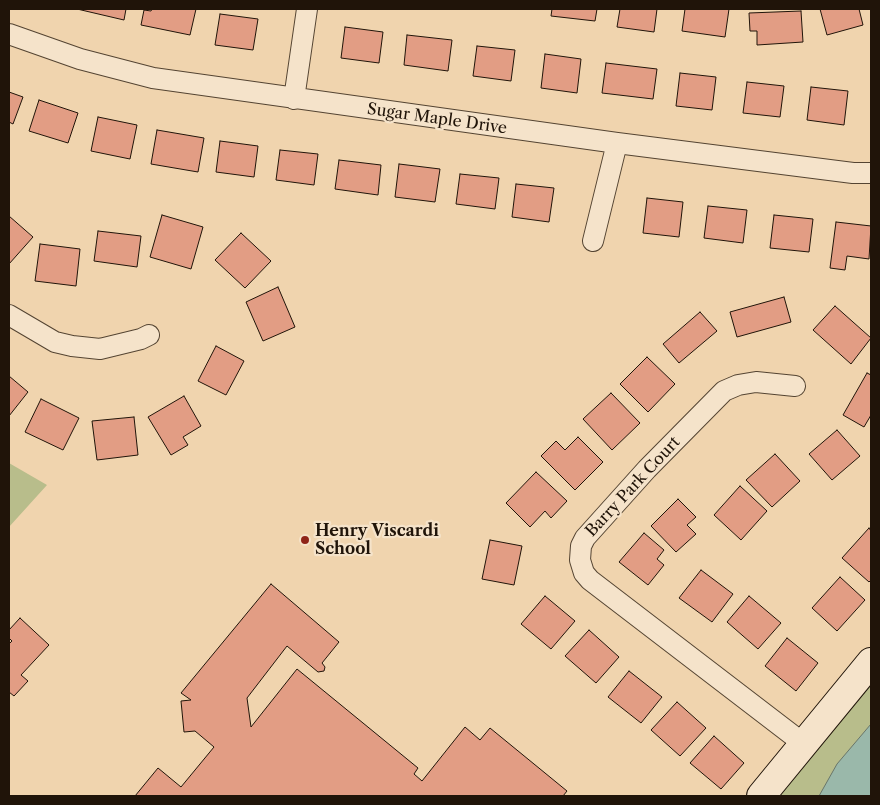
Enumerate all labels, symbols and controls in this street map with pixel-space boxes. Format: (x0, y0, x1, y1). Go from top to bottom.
street label: Sugar Maple Drive (366, 100, 508, 138)
street label: Barry Park Court (582, 433, 684, 541)
place label: Henry Viscardi School (315, 521, 439, 559)
marker: Henry Viscardi School (299, 534, 311, 546)

